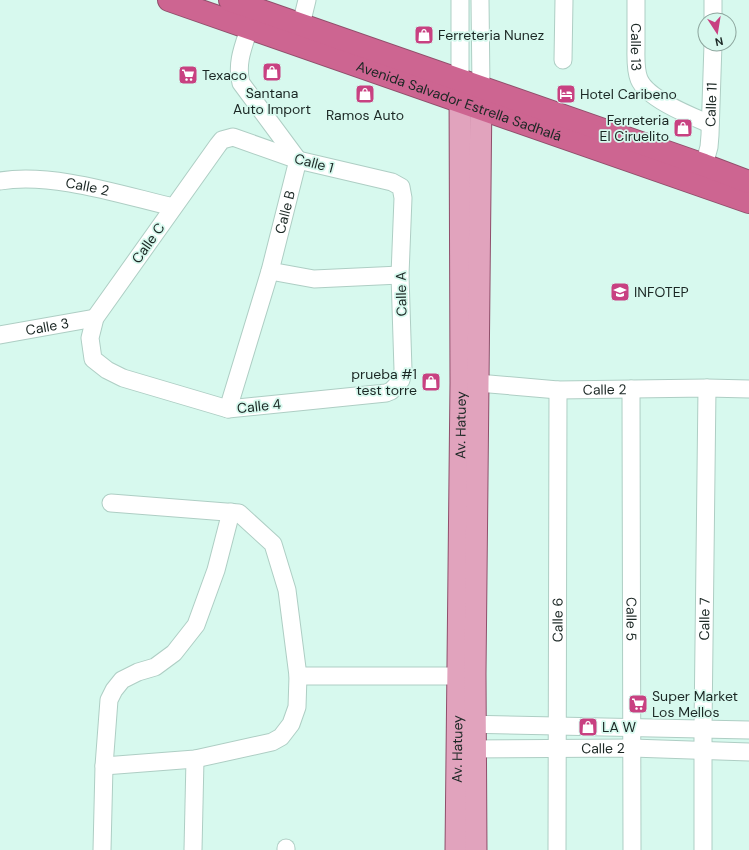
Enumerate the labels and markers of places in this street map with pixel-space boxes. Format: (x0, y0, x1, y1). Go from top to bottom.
shop icon: Ferreteria Nunez (413, 24, 435, 46)
place label: Ferreteria Nunez (438, 26, 544, 44)
shop icon: Santana Auto Import (261, 61, 283, 83)
supermarket icon: Texaco (177, 64, 199, 86)
place label: Texaco (202, 66, 247, 84)
shop icon: Ramos Auto (354, 83, 376, 105)
hotel icon: Hotel Caribeno (555, 83, 577, 105)
place label: Santana Auto Import (233, 84, 311, 118)
place label: Hotel Caribeno (580, 85, 677, 103)
place label: Ramos Auto (326, 106, 404, 124)
place label: Ferreteria El Ciruelito (600, 111, 669, 145)
shop icon: Ferreteria El Ciruelito (672, 117, 694, 139)
school or university icon: INFOTEP (609, 281, 631, 303)
place label: INFOTEP (634, 283, 689, 301)
place label: prueba #1 test torre (351, 365, 417, 399)
shop icon: prueba #1 test torre (420, 371, 442, 393)
place label: Super Market Los Mellos (652, 687, 738, 721)
supermarket icon: Super Market Los Mellos (627, 693, 649, 715)
shop icon: LA W (577, 716, 599, 738)
place label: LA W (602, 718, 636, 736)

